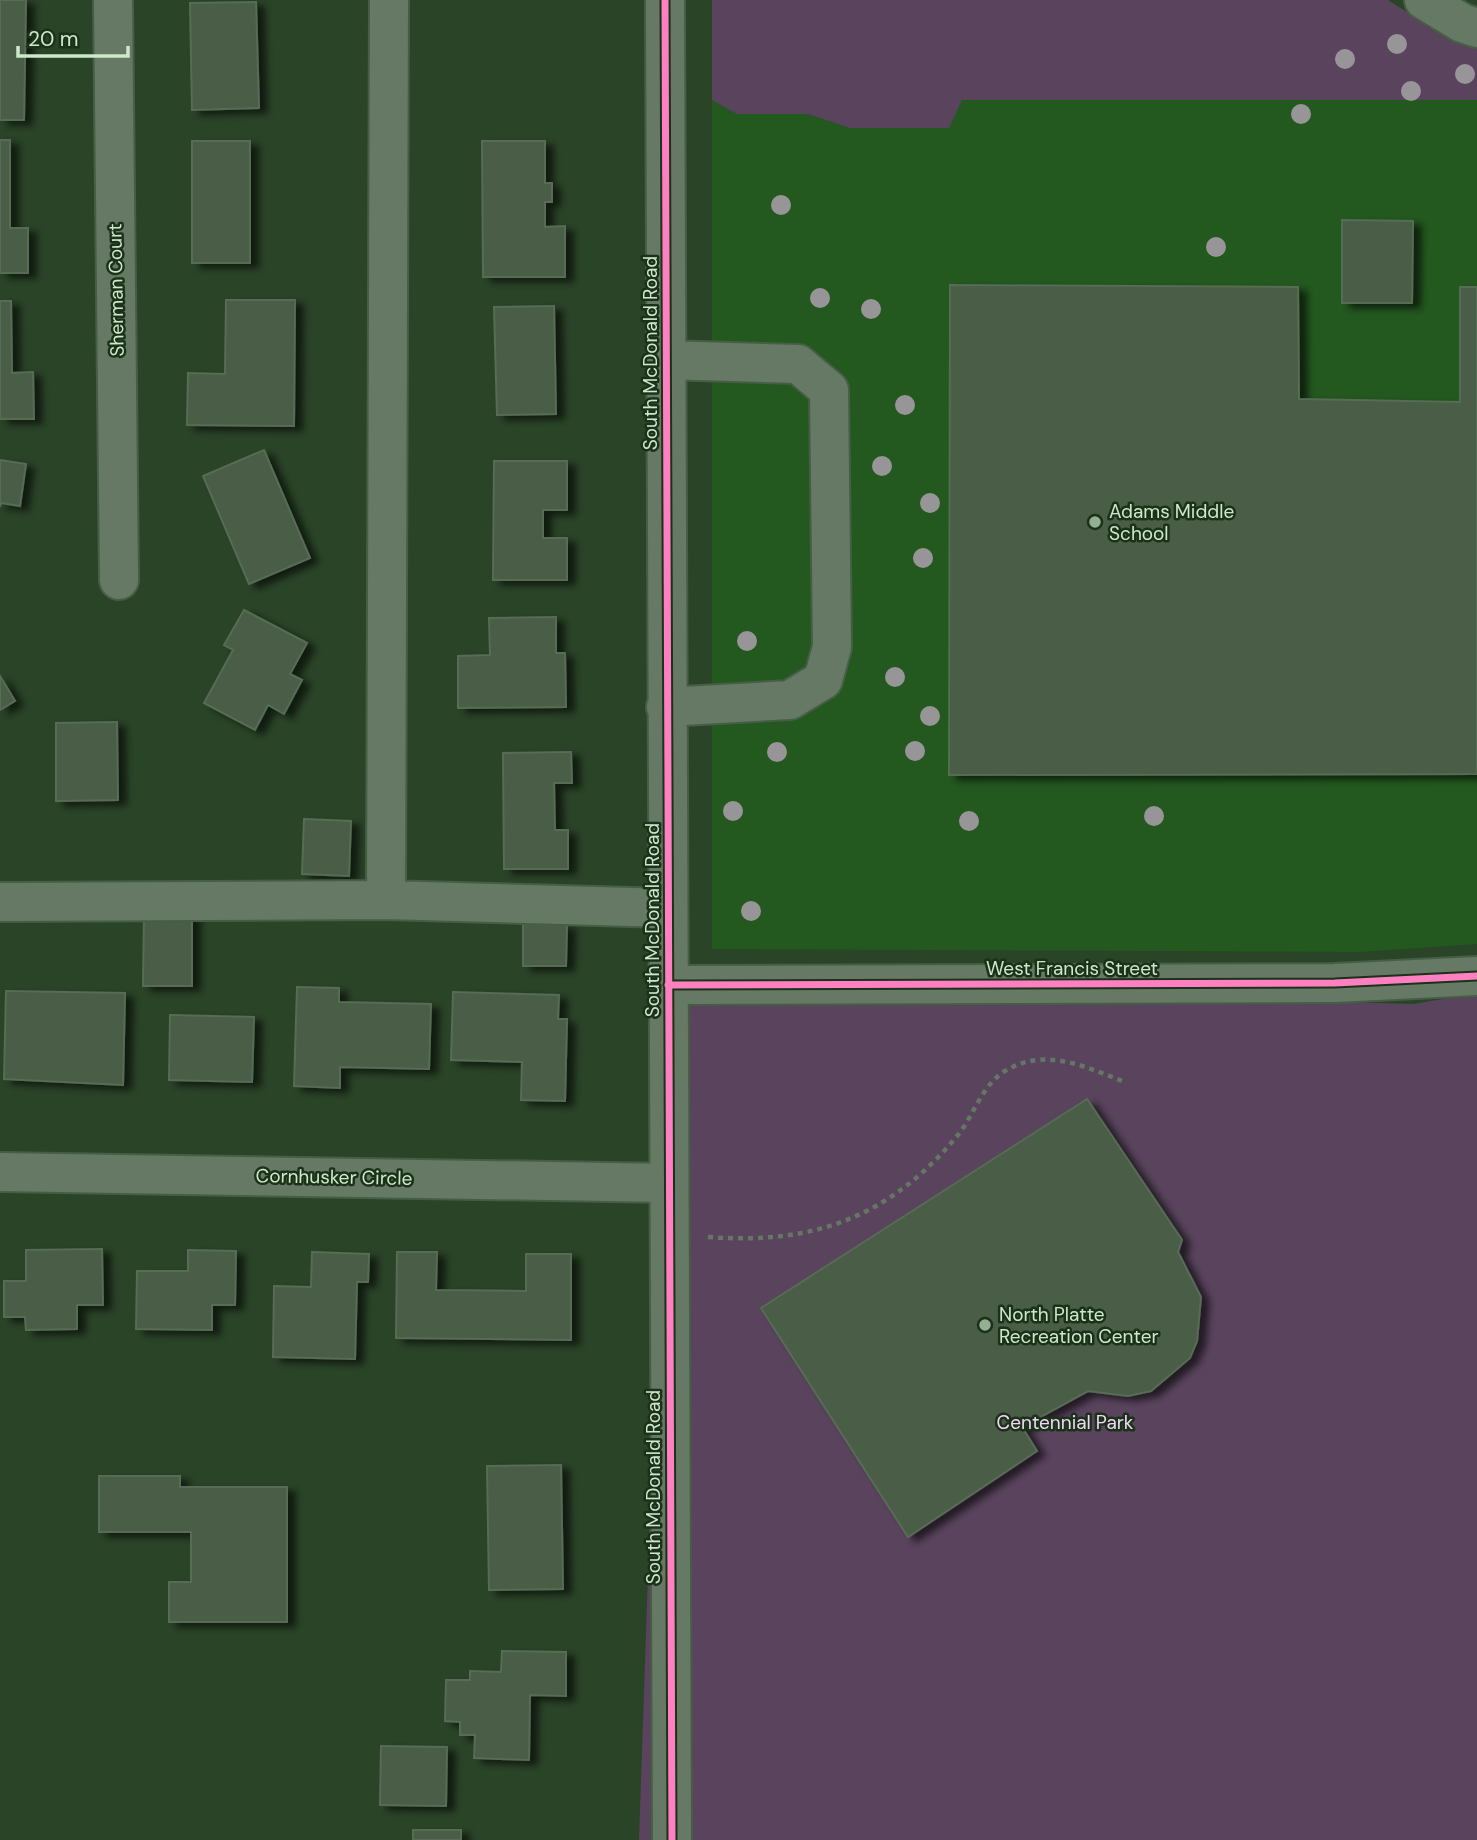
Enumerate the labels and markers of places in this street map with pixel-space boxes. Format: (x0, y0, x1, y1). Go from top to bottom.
place label: Adams Middle School (1109, 499, 1234, 546)
marker: Adams Middle School (1087, 514, 1103, 530)
place label: North Platte Recreation Center (999, 1302, 1158, 1349)
marker: North Platte Recreation Center (977, 1317, 993, 1333)

